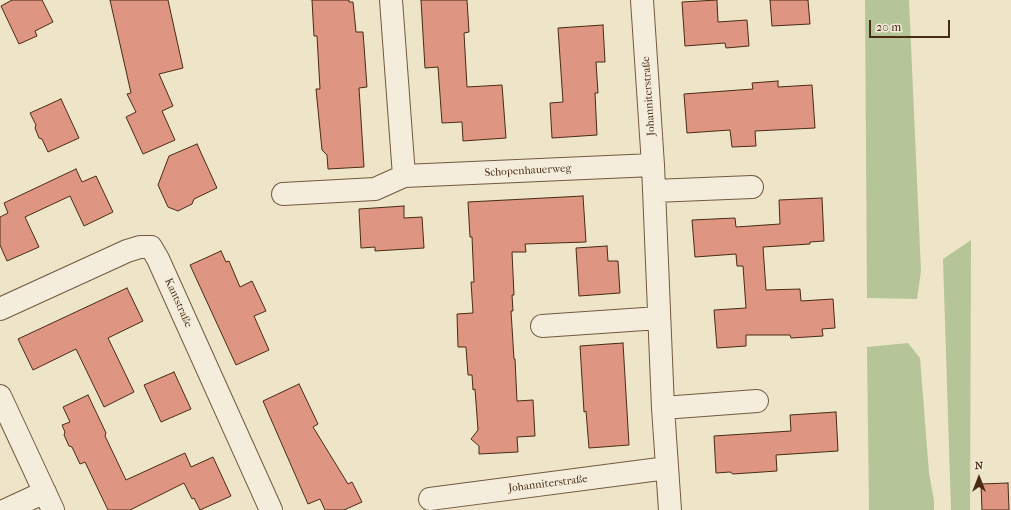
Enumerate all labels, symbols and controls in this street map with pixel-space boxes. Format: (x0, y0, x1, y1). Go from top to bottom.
scale bar (871, 12, 952, 38)
text: 20 m (876, 20, 901, 34)
street label: Johanniterstraße (640, 56, 658, 136)
street label: Schopenhauerweg (484, 162, 572, 180)
street label: Kantstraße (161, 276, 195, 330)
north arrow (959, 458, 999, 498)
text: N (975, 459, 983, 472)
street label: Johanniterstraße (508, 473, 588, 495)

